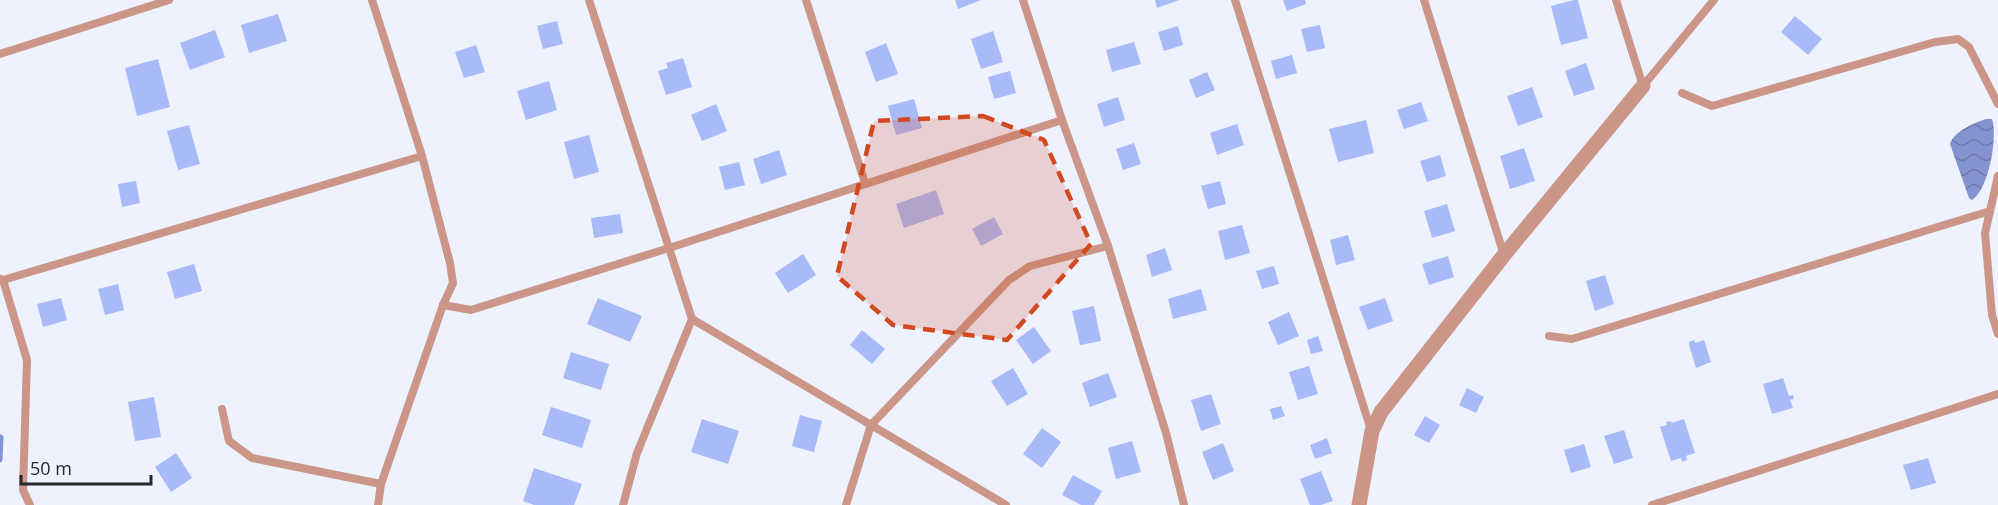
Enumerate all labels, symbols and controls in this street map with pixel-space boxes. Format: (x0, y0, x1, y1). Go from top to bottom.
scale bar (21, 448, 152, 486)
text: 50 m (30, 456, 72, 480)

